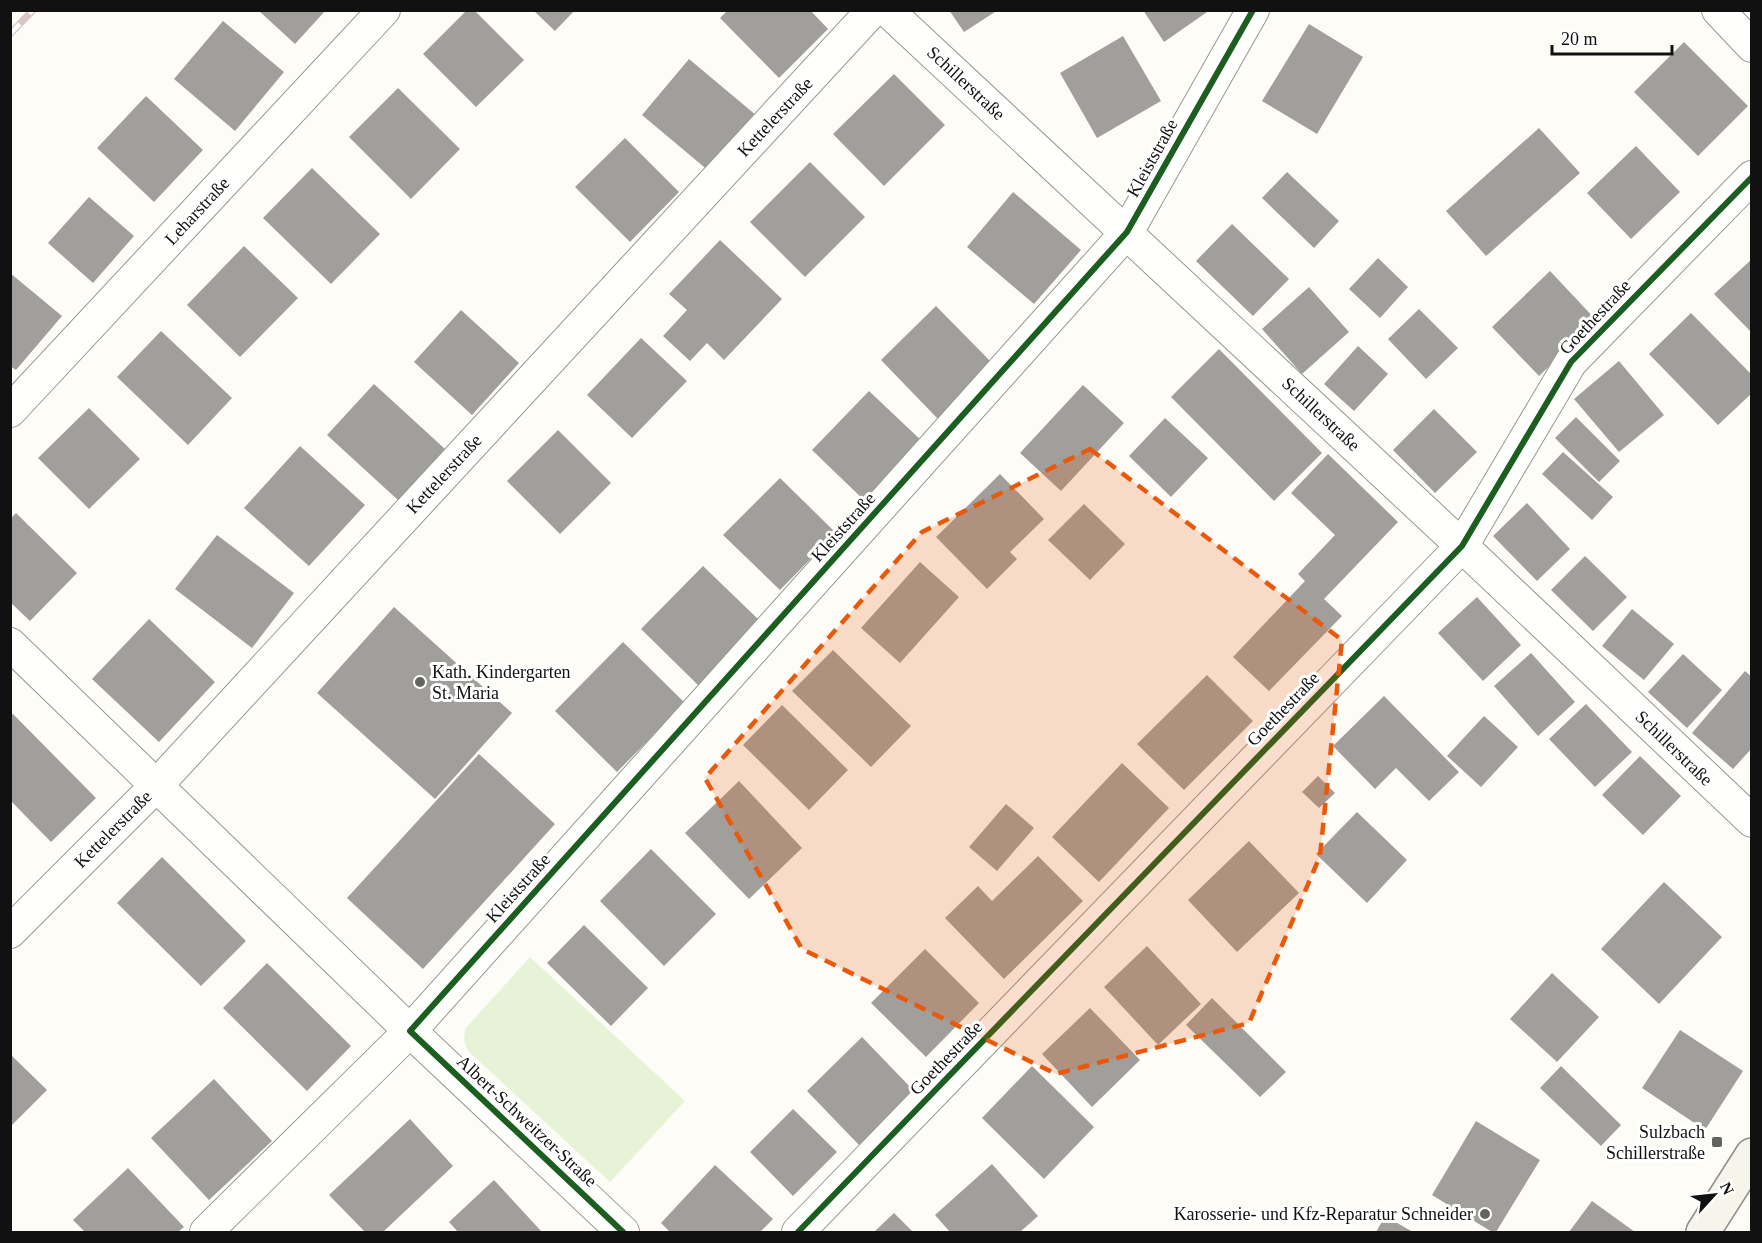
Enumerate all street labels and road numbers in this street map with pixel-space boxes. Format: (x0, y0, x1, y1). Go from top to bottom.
street label: Schillerstraße (923, 42, 1009, 124)
street label: Kettelerstraße (733, 73, 817, 161)
street label: Kleiststraße (1122, 116, 1182, 200)
street label: Leharstraße (161, 173, 233, 249)
street label: Goethestraße (1555, 275, 1635, 359)
street label: Schillerstraße (1278, 373, 1364, 455)
street label: Kettelerstraße (402, 430, 486, 518)
street label: Kleiststraße (807, 488, 879, 566)
street label: Goethestraße (1243, 668, 1323, 750)
street label: Schillerstraße (1631, 706, 1717, 790)
street label: Kettelerstraße (70, 786, 156, 872)
street label: Kleiststraße (482, 849, 554, 927)
street label: Goethestraße (906, 1017, 986, 1099)
street label: Albert-Schweitzer-Straße (453, 1051, 601, 1191)

